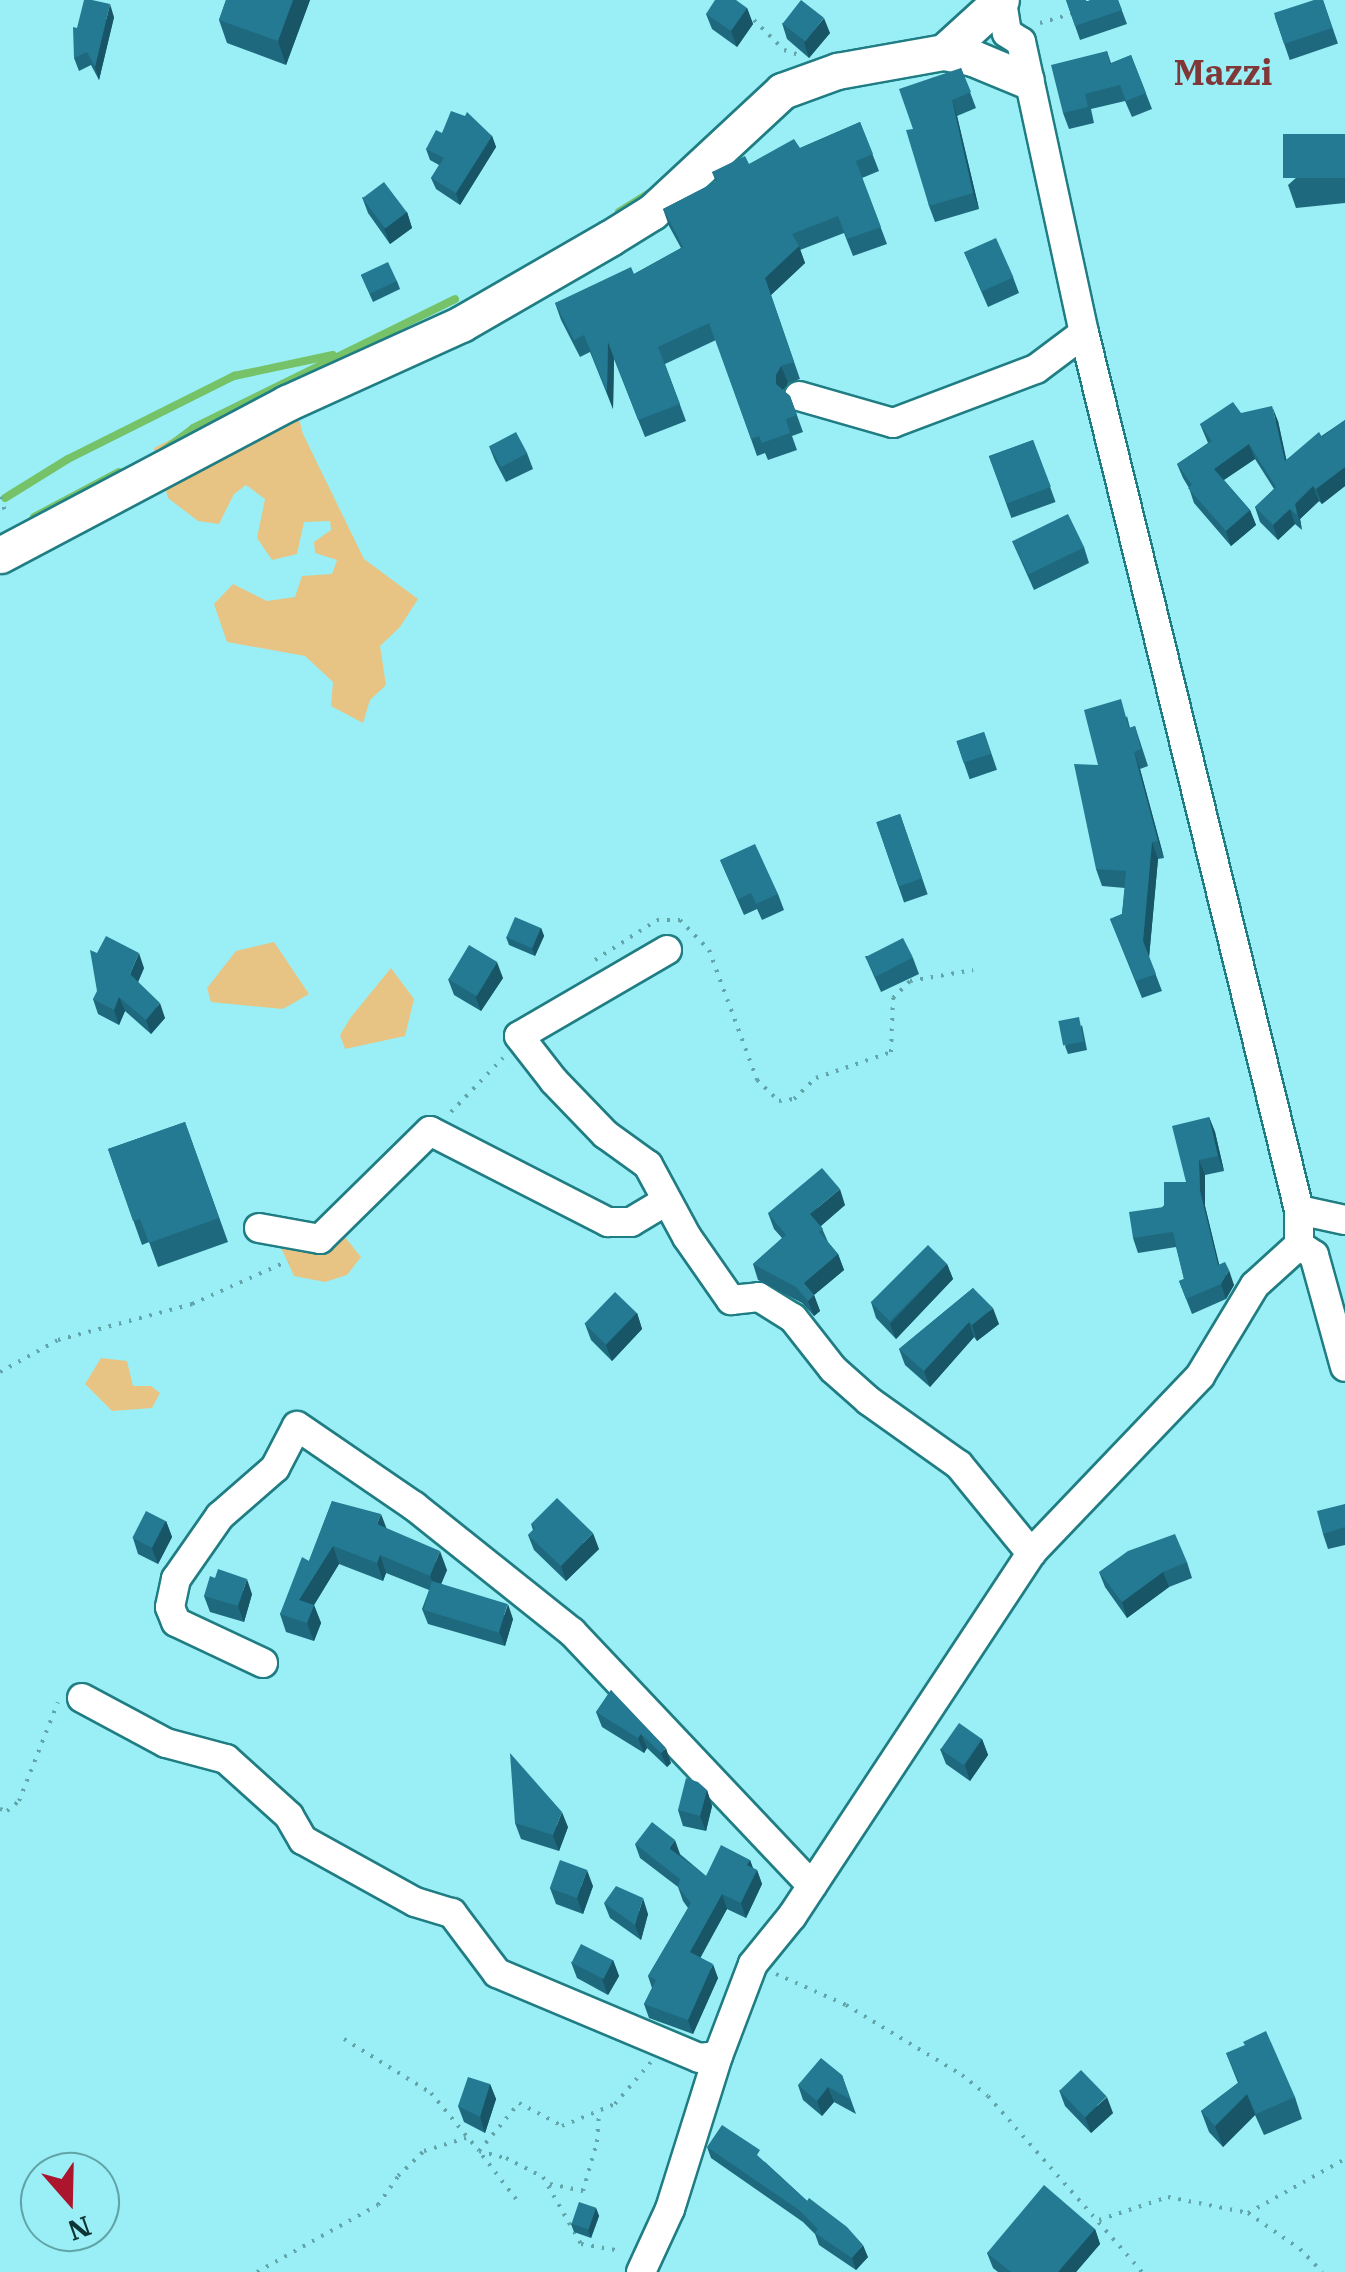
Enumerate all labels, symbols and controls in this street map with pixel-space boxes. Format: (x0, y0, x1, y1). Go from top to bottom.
district label: Mazzi (1173, 51, 1273, 93)
north arrow (20, 2152, 120, 2252)
text: N (63, 2208, 96, 2250)

